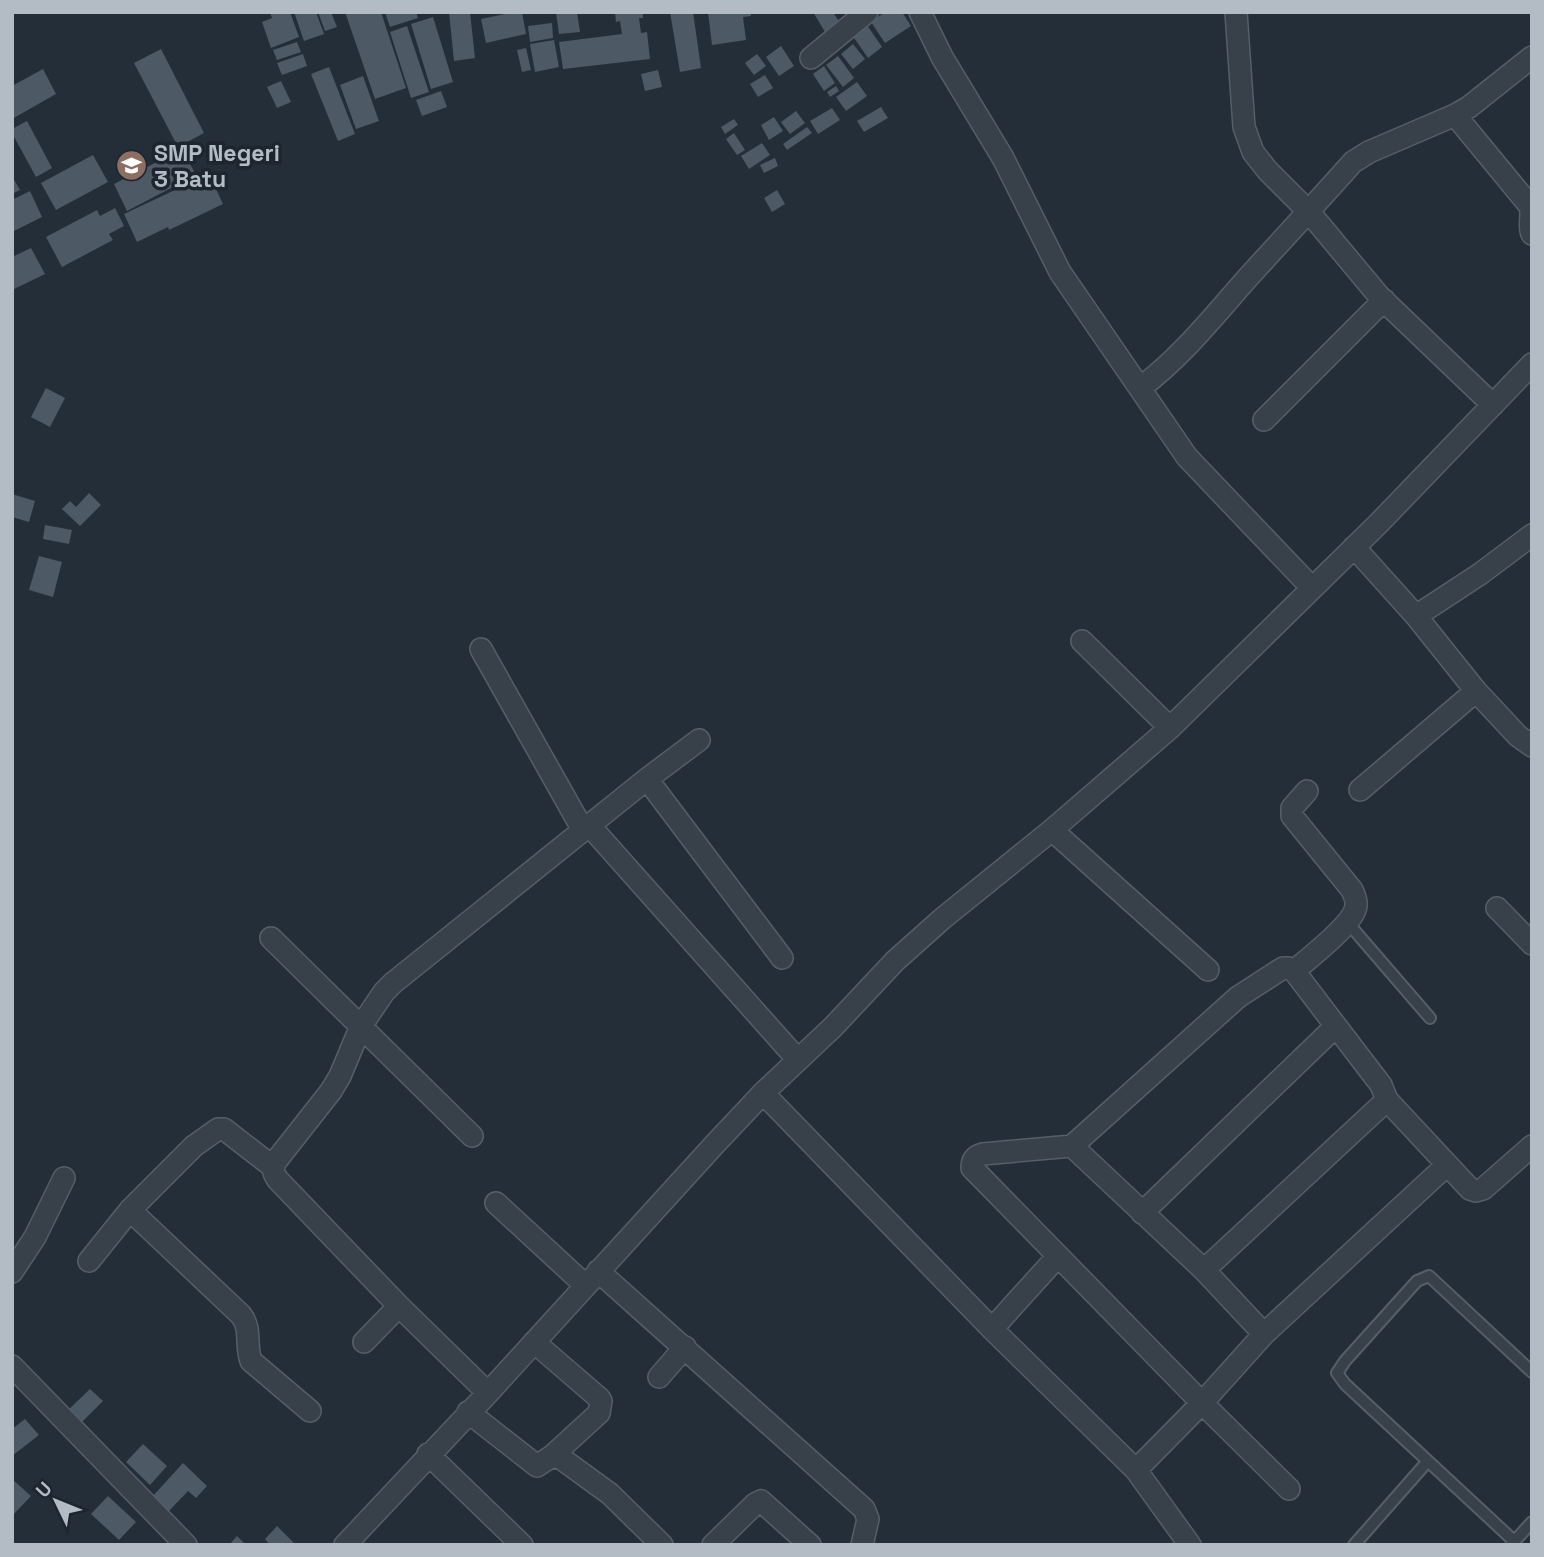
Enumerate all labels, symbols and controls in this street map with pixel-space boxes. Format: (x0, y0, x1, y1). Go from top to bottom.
place label: SMP Negeri 3 Batu (154, 138, 280, 194)
school or university icon: SMP Negeri 3 Batu (114, 149, 148, 183)
north arrow (21, 1466, 91, 1536)
text: U (30, 1477, 57, 1503)

